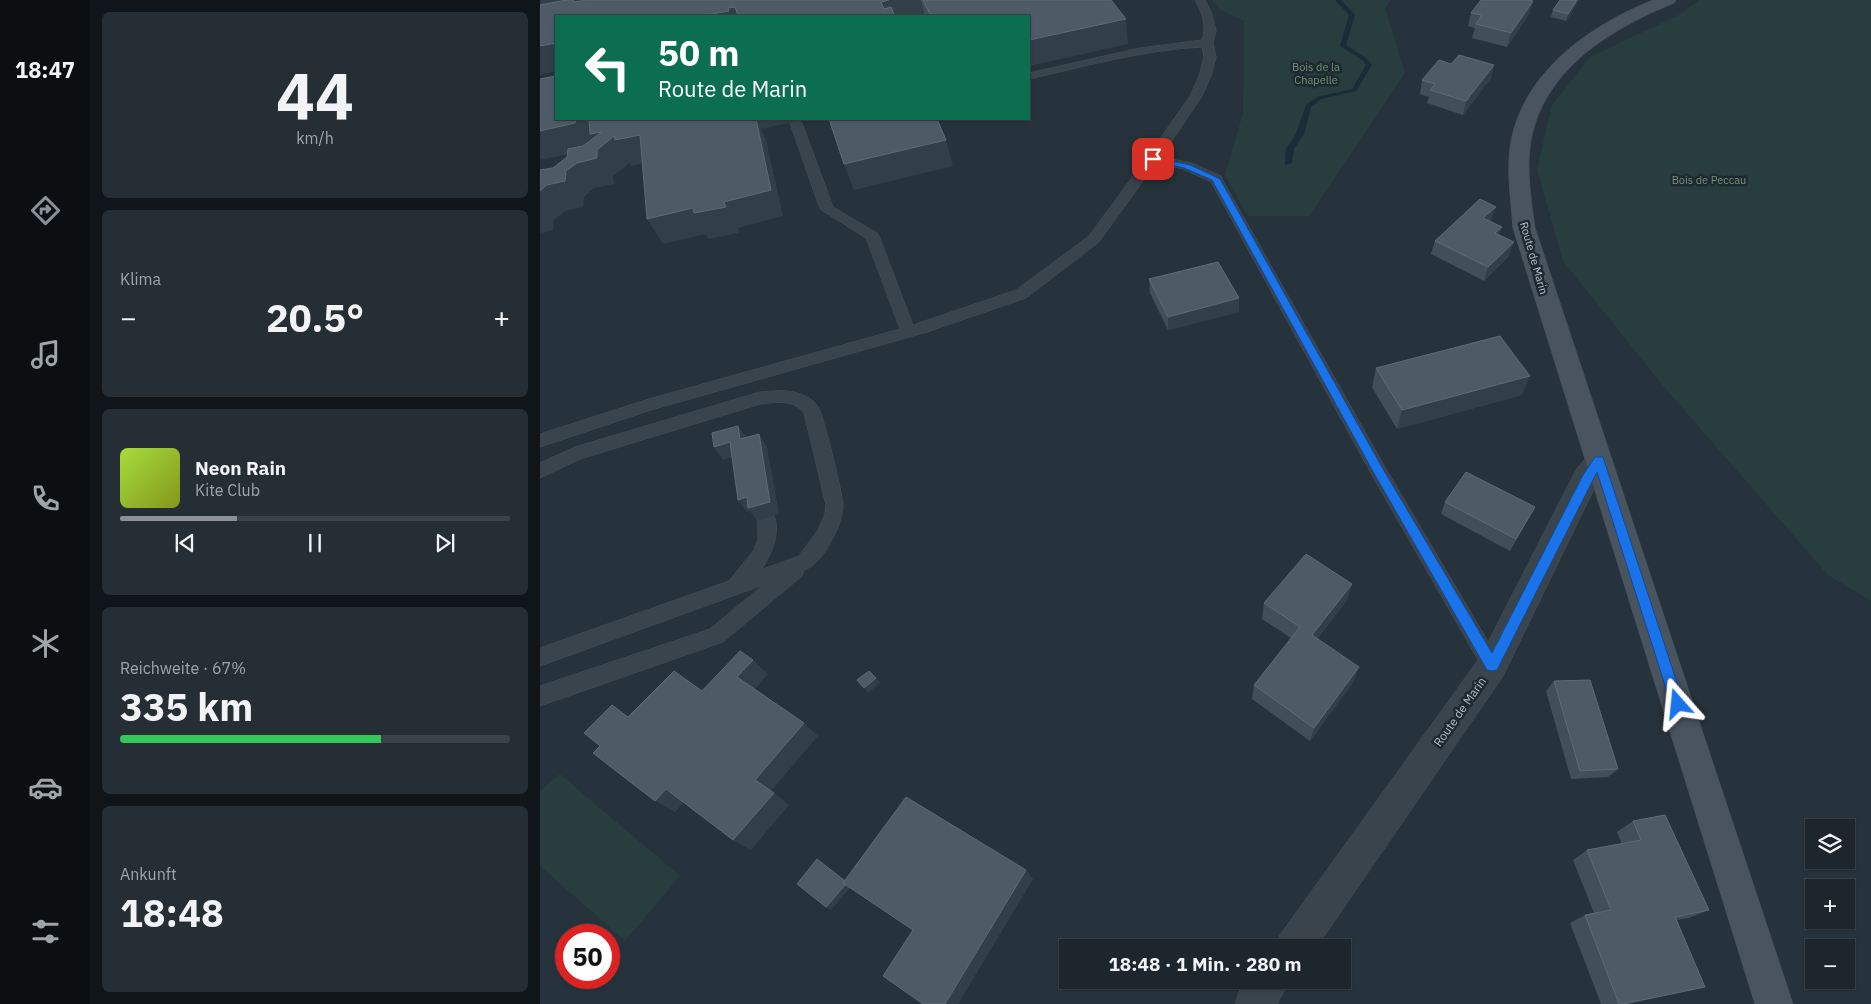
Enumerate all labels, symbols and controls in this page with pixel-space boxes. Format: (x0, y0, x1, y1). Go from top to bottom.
text: 50 m (658, 30, 740, 76)
icon: left (575, 35, 640, 100)
text: 44 (276, 53, 354, 138)
text: 18:47 (15, 55, 75, 84)
park label: Bois de la Chapelle (1292, 60, 1340, 87)
text: Route de Marin (658, 74, 807, 103)
text: km/h (296, 128, 334, 148)
pin (1132, 138, 1174, 180)
icon: arrive (1139, 145, 1167, 173)
park label: Bois de Peccau (1672, 173, 1746, 187)
icon: directions (28, 193, 63, 228)
street label: Route de Marin (1517, 220, 1551, 296)
text: Klima (120, 269, 161, 289)
text: 20.5° (266, 293, 364, 342)
text: − (120, 299, 137, 336)
text: + (493, 299, 510, 336)
icon: music (28, 337, 63, 372)
text: Neon Rain (195, 456, 286, 480)
text: Kite Club (195, 480, 260, 500)
icon: phone (28, 481, 63, 516)
icon: previous (171, 529, 199, 557)
icon: pause (301, 529, 329, 557)
icon: next (431, 529, 459, 557)
icon: climate (28, 626, 63, 661)
text: Reichweite · 67% (120, 658, 246, 678)
street label: Route de Marin (1430, 674, 1489, 749)
position arrow (1651, 677, 1703, 729)
text: 335 km (120, 682, 253, 731)
icon: car (28, 770, 63, 805)
map controls (1805, 819, 1855, 989)
button: layers (1805, 819, 1855, 869)
text: Ankunft (120, 864, 177, 884)
button: + (1805, 879, 1855, 929)
text: 18:48 (120, 888, 224, 937)
icon: filters (28, 914, 63, 949)
speed limit sign: 50 (555, 924, 620, 989)
button: − (1805, 939, 1855, 989)
text: 18:48 · 1 Min. · 280 m (1108, 952, 1302, 976)

